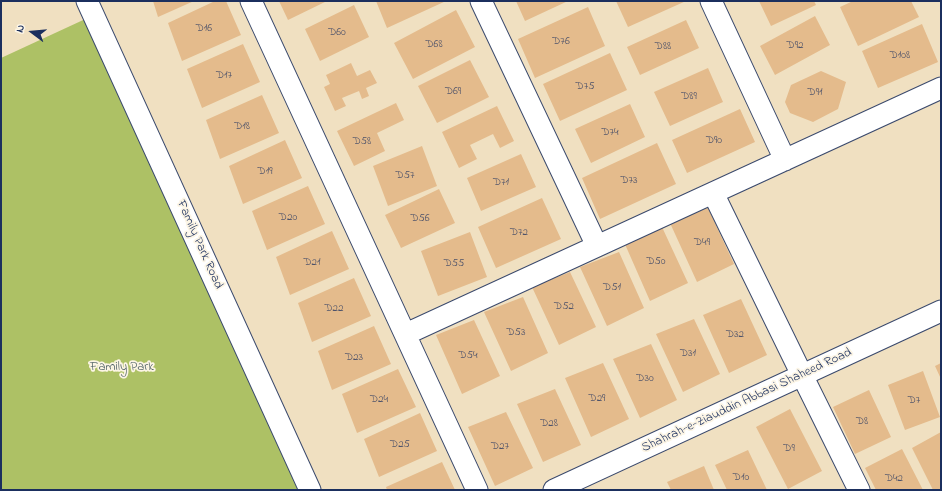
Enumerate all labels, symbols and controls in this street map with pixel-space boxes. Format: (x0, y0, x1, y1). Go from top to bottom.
north arrow (12, 12, 52, 52)
house number: D16 (196, 22, 212, 36)
text: N (12, 23, 29, 34)
house number: D60 (328, 26, 346, 40)
house number: D76 (552, 35, 570, 49)
house number: D68 (425, 38, 443, 52)
house number: D92 (787, 39, 803, 53)
house number: D88 (655, 40, 671, 54)
house number: D108 (890, 49, 910, 63)
house number: D17 (216, 69, 232, 83)
house number: D75 (576, 80, 594, 94)
house number: D69 (445, 85, 461, 99)
house number: D91 (808, 86, 822, 100)
house number: D89 (681, 90, 697, 104)
house number: D18 (234, 120, 250, 134)
house number: D74 (601, 126, 619, 140)
house number: D90 (706, 134, 722, 148)
house number: D58 (353, 135, 371, 149)
house number: D19 (258, 165, 272, 179)
house number: D57 (396, 169, 414, 183)
house number: D73 (620, 174, 638, 188)
house number: D71 (493, 176, 509, 190)
street label: Family Park Road (172, 198, 226, 292)
house number: D20 (279, 211, 297, 225)
house number: D56 (410, 212, 430, 226)
house number: D72 (510, 226, 528, 240)
house number: D49 (694, 236, 710, 250)
house number: D50 (646, 255, 666, 269)
house number: D21 (303, 256, 321, 270)
house number: D55 (444, 257, 464, 271)
house number: D51 (603, 281, 621, 295)
house number: D52 (554, 300, 574, 314)
house number: D22 (324, 302, 344, 316)
house number: D53 (507, 326, 525, 340)
house number: D32 (726, 328, 744, 342)
street label: Shahrah-e-Ziauddin Abbasi Shaheed Road (639, 345, 855, 457)
house number: D31 (680, 347, 696, 361)
house number: D54 (459, 349, 477, 363)
house number: D23 (345, 351, 363, 365)
park label: Family Park (90, 360, 154, 376)
house number: D30 (636, 372, 654, 386)
house number: D29 (589, 392, 605, 406)
house number: D24 (370, 393, 388, 407)
house number: D7 (908, 394, 920, 408)
house number: D8 (856, 415, 868, 429)
house number: D28 (540, 417, 558, 431)
house number: D25 (390, 438, 410, 452)
house number: D27 (491, 440, 509, 454)
house number: D9 (783, 442, 795, 456)
house number: D10 (733, 471, 749, 485)
house number: D42 (885, 472, 903, 486)

